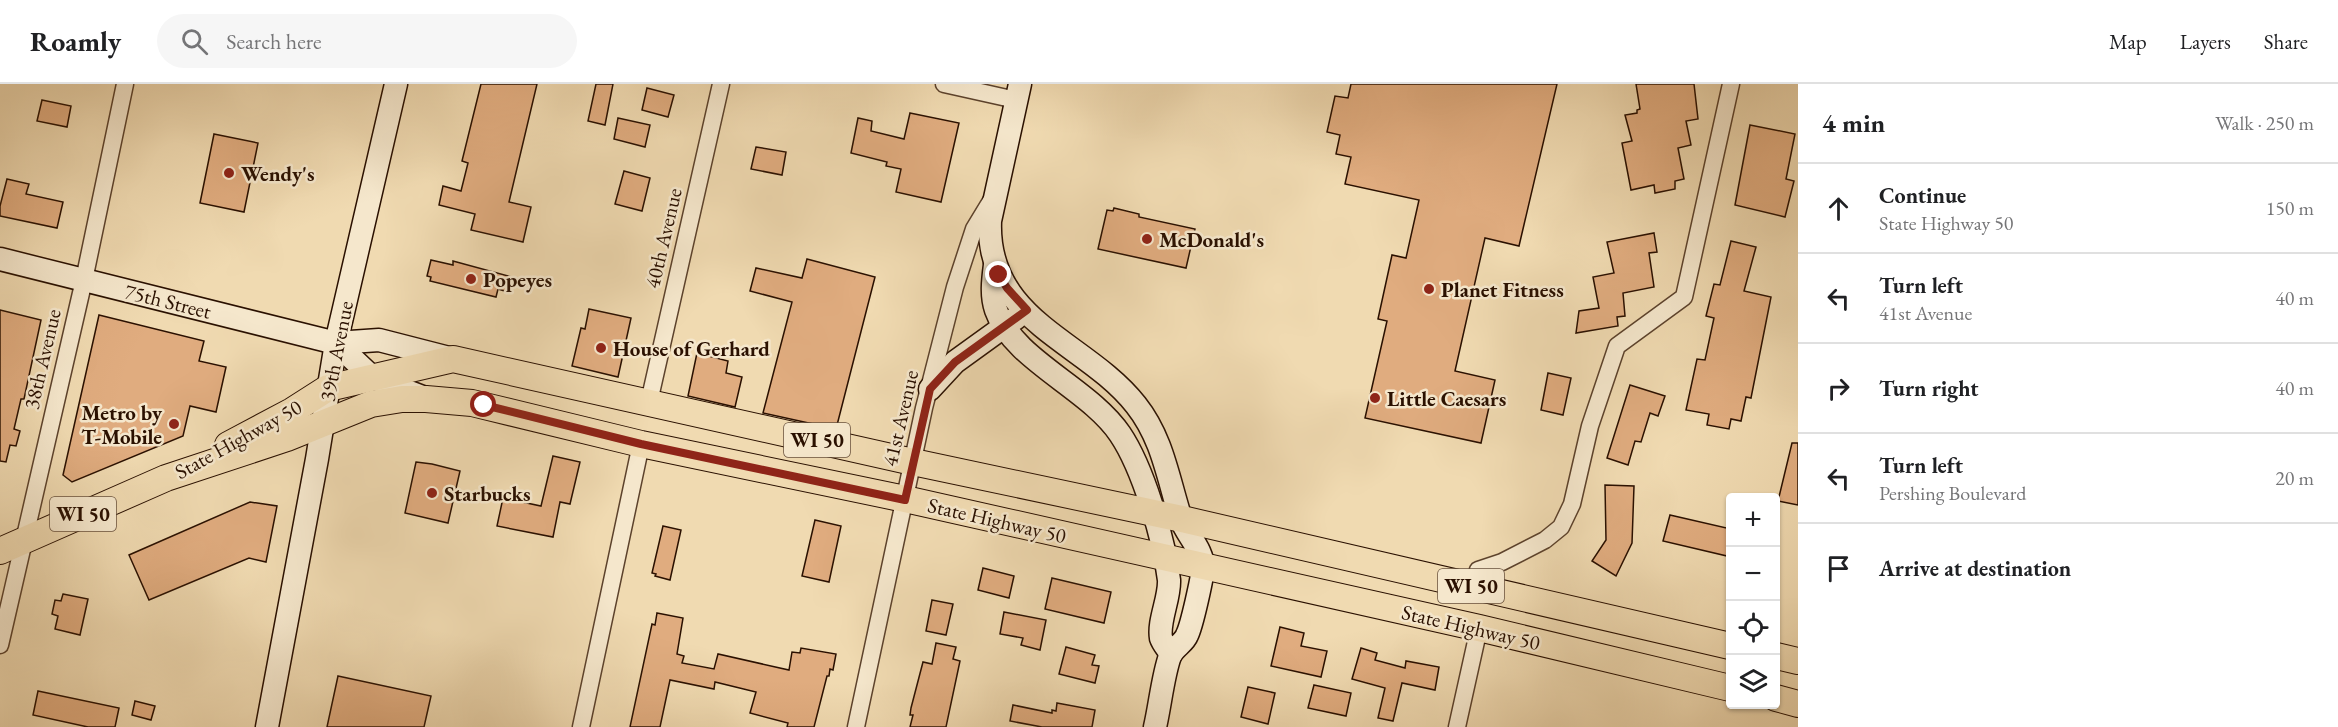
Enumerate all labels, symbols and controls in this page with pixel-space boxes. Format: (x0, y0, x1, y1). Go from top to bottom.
search box (157, 14, 577, 68)
text: Roamly (30, 23, 121, 59)
icon: search (178, 25, 211, 58)
text: Search here (226, 27, 322, 56)
text: Map (2109, 28, 2147, 55)
text: Layers (2180, 28, 2231, 55)
text: Share (2264, 28, 2308, 55)
text: 4 min (1822, 106, 1885, 140)
text: Walk · 250 m (2215, 110, 2314, 136)
place label: Wendy's (241, 160, 315, 187)
marker: Wendy's (222, 166, 236, 180)
text: Continue (1879, 181, 1966, 210)
street label: 40th Avenue (638, 185, 688, 291)
icon: ahead (1822, 192, 1855, 225)
text: 150 m (2266, 195, 2314, 221)
text: State Highway 50 (1879, 210, 2013, 236)
place label: McDonald's (1159, 226, 1264, 253)
marker: McDonald's (1140, 232, 1154, 246)
route end (985, 261, 1011, 287)
place label: Popeyes (483, 266, 552, 293)
text: Turn left (1879, 271, 1963, 300)
marker: Popeyes (464, 272, 478, 286)
place label: Planet Fitness (1441, 276, 1564, 303)
street label: 75th Street (122, 277, 214, 325)
marker: Planet Fitness (1422, 282, 1436, 296)
icon: left (1822, 282, 1855, 315)
text: 40 m (2275, 285, 2314, 311)
street label: 39th Avenue (313, 298, 359, 404)
text: 41st Avenue (1879, 300, 1972, 326)
street label: 38th Avenue (17, 306, 67, 412)
place label: House of Gerhard (613, 335, 770, 362)
marker: House of Gerhard (594, 341, 608, 355)
street label: 41st Avenue (876, 367, 924, 469)
icon: right (1822, 372, 1855, 405)
text: Turn right (1879, 374, 1978, 403)
text: 40 m (2275, 375, 2314, 401)
place label: Little Caesars (1387, 385, 1506, 412)
route start (470, 391, 496, 417)
marker: Little Caesars (1368, 391, 1382, 405)
street label: State Highway 50 (170, 393, 306, 485)
place label: Metro by T-Mobile (81, 399, 163, 450)
marker: Metro by T-Mobile (167, 417, 181, 431)
road number: WI 50 (784, 423, 850, 457)
text: Turn left (1879, 451, 1963, 480)
icon: left (1822, 462, 1855, 495)
text: 20 m (2275, 465, 2314, 491)
place label: Starbucks (444, 480, 531, 507)
text: Pershing Boulevard (1879, 480, 2026, 506)
marker: Starbucks (425, 486, 439, 500)
street label: State Highway 50 (925, 491, 1069, 549)
map controls (1726, 493, 1780, 709)
button: + (1726, 493, 1780, 547)
road number: WI 50 (50, 497, 116, 531)
button: − (1726, 547, 1780, 601)
icon: arrive (1822, 552, 1855, 585)
text: Arrive at destination (1879, 554, 2071, 583)
road number: WI 50 (1438, 569, 1504, 603)
street label: State Highway 50 (1399, 598, 1543, 656)
button: locate (1726, 601, 1780, 655)
button: layers (1726, 655, 1780, 709)

